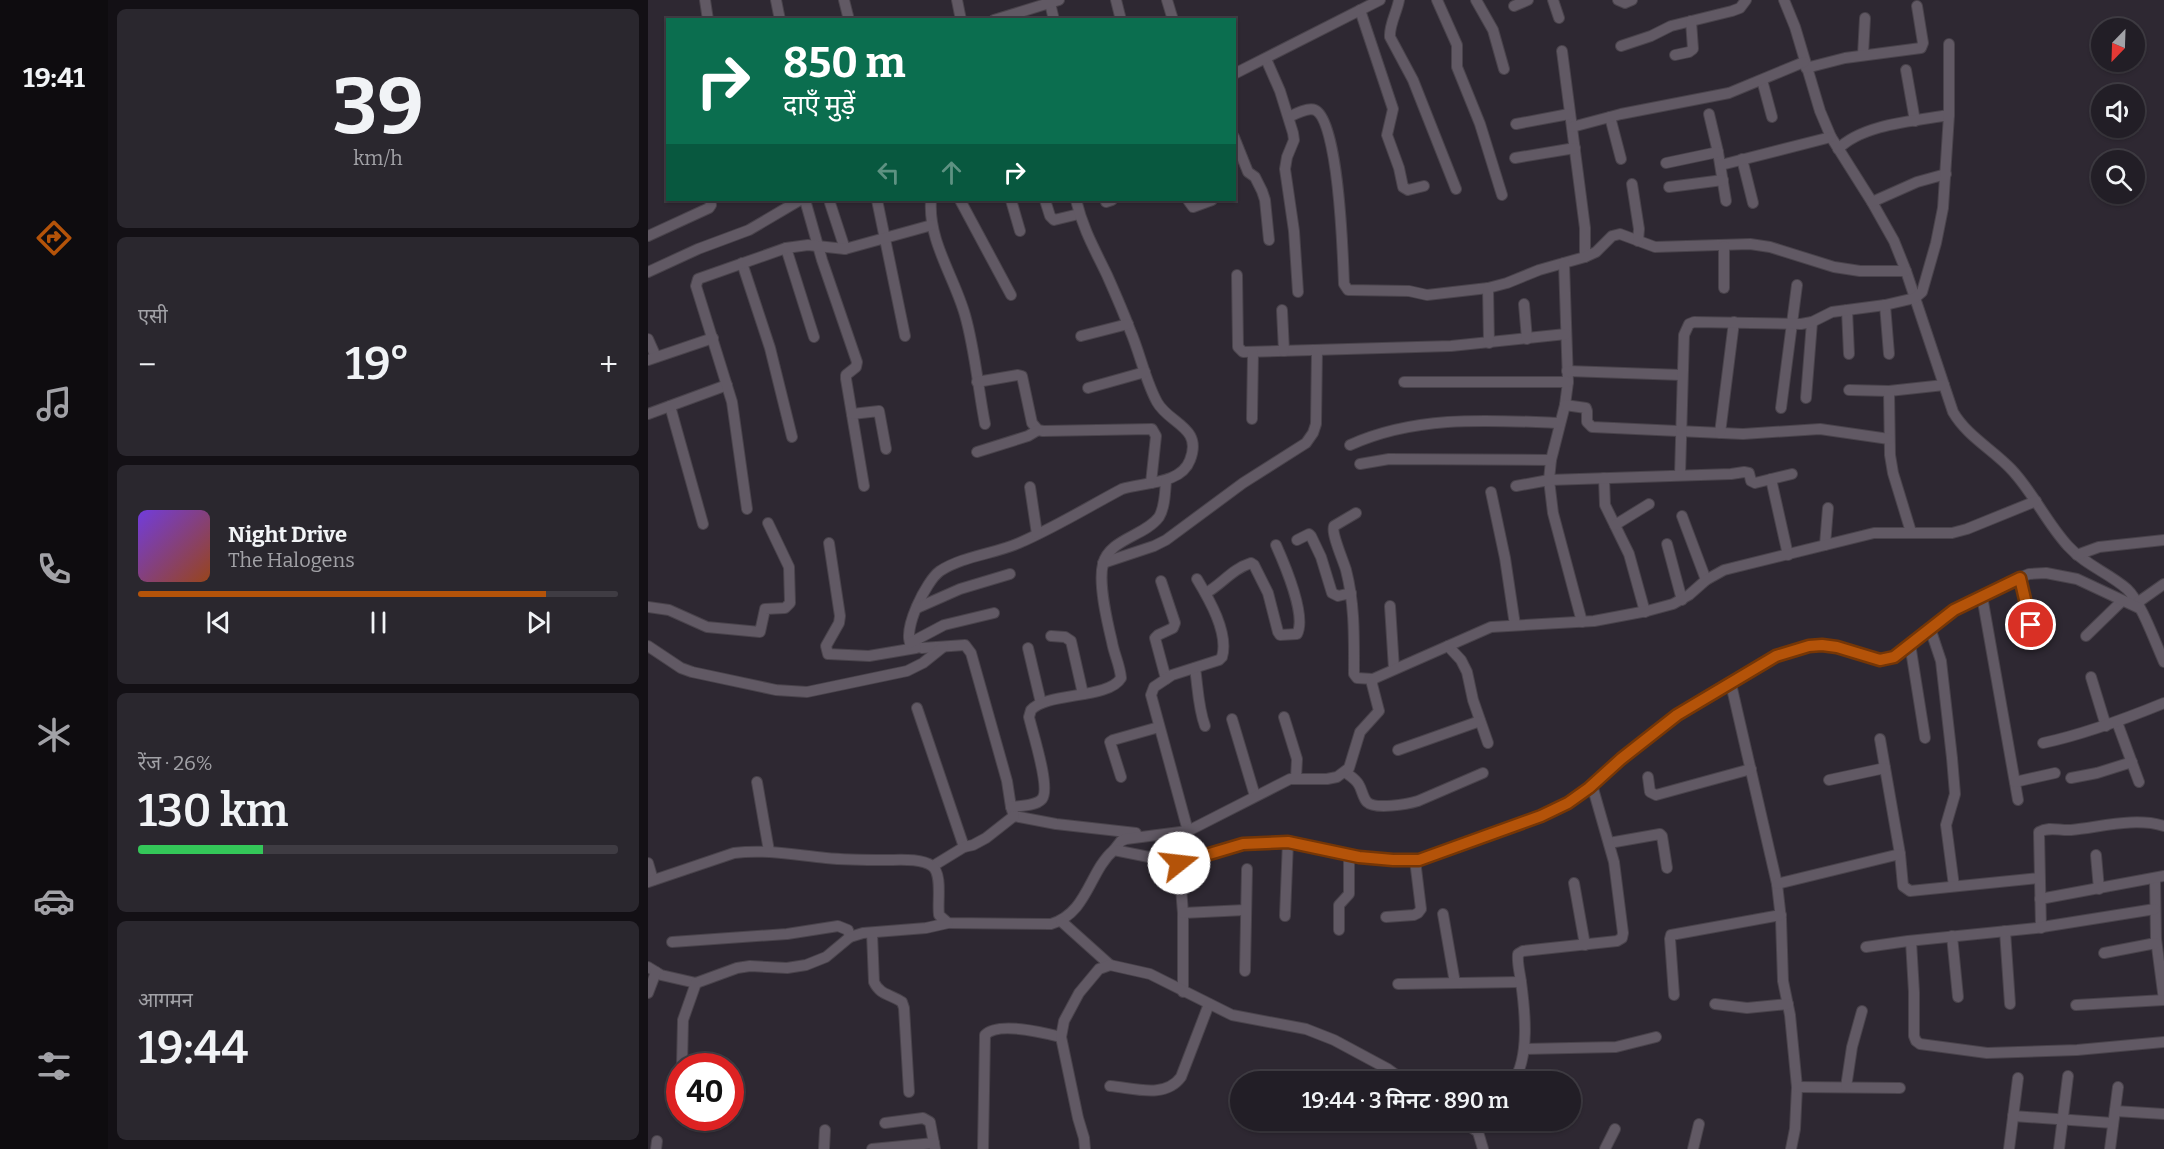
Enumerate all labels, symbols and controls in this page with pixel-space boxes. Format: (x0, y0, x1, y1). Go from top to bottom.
north arrow (2091, 18, 2145, 72)
map controls (2091, 18, 2145, 204)
text: 850 m (783, 38, 906, 88)
icon: right (684, 42, 762, 120)
text: 39 (332, 60, 424, 154)
text: 19:41 (23, 62, 85, 94)
button: sound (2091, 84, 2145, 138)
text: दाएँ मुड़ें (783, 89, 855, 121)
text: km/h (353, 146, 403, 170)
button: search (2091, 150, 2145, 204)
icon: left (872, 156, 905, 189)
icon: ahead (935, 156, 968, 189)
icon: right (998, 156, 1031, 189)
icon: directions (33, 217, 75, 259)
text: एसी (138, 304, 168, 328)
text: 19° (345, 337, 410, 391)
text: − (138, 345, 156, 385)
text: + (599, 345, 618, 385)
icon: music (33, 383, 75, 425)
text: Night Drive (228, 521, 347, 548)
icon: phone (33, 548, 75, 590)
text: The Halogens (228, 548, 355, 572)
pin (2005, 599, 2056, 650)
icon: previous (202, 606, 235, 639)
icon: pause (362, 606, 395, 639)
icon: next (522, 606, 555, 639)
icon: arrive (2014, 608, 2047, 641)
icon: climate (33, 714, 75, 756)
text: रेंज · 26% (138, 751, 213, 775)
text: 130 km (138, 784, 289, 838)
position arrow (1147, 831, 1211, 895)
icon: car (33, 880, 75, 922)
text: आगमन (138, 988, 193, 1012)
text: 19:44 (138, 1021, 248, 1075)
icon: filters (33, 1045, 75, 1087)
speed limit sign: 40 (666, 1053, 744, 1131)
text: 19:44 · 3 मिनट · 890 m (1302, 1087, 1509, 1114)

